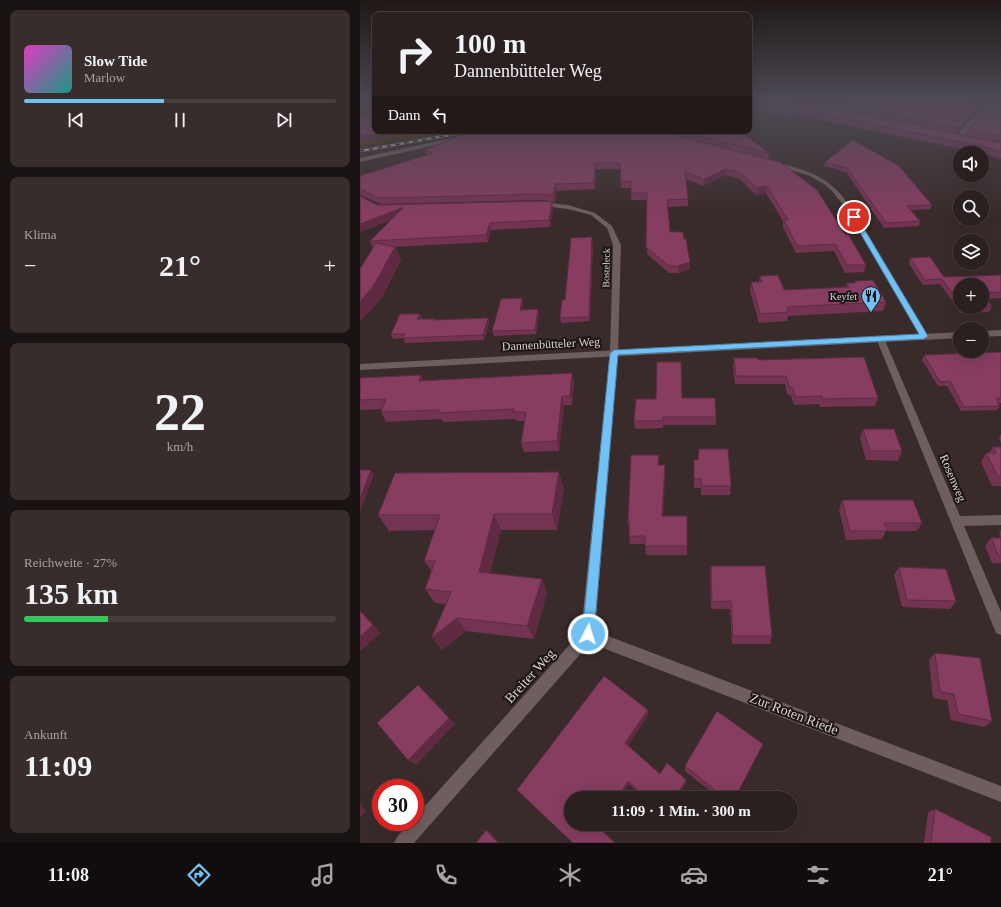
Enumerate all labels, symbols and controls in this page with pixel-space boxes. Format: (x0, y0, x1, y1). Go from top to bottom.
icon: right (388, 28, 440, 80)
text: 100 m (454, 28, 526, 59)
text: Slow Tide (84, 53, 147, 69)
text: Dannenbütteler Weg (454, 61, 602, 81)
text: Marlow (84, 70, 125, 85)
icon: left (429, 104, 451, 126)
text: Dann (388, 107, 421, 123)
icon: previous (65, 109, 87, 131)
icon: pause (169, 109, 191, 131)
icon: next (273, 109, 295, 131)
map controls (953, 146, 989, 358)
button: sound (953, 146, 989, 182)
button: search (953, 190, 989, 226)
pin (837, 200, 871, 234)
icon: arrive (843, 206, 865, 228)
text: Klima (24, 227, 57, 242)
button: layers (953, 234, 989, 270)
street label: Bosteleck (600, 248, 612, 288)
text: 21° (159, 249, 201, 282)
text: − (24, 253, 36, 278)
text: + (324, 253, 336, 278)
button: + (953, 278, 989, 314)
restaurant icon: Keyfet (860, 285, 882, 313)
place label: Keyfet (830, 291, 857, 302)
button: − (953, 322, 989, 358)
street label: Dannenbütteler Weg (501, 334, 601, 354)
text: 22 (154, 384, 206, 441)
text: km/h (167, 439, 193, 454)
street label: Rosenweg (937, 452, 969, 504)
text: Reichweite · 27% (24, 555, 117, 570)
text: 135 km (24, 577, 118, 610)
position arrow (567, 613, 609, 655)
street label: Breiter Weg (502, 646, 558, 706)
street label: Zur Roten Riede (748, 690, 840, 738)
text: Ankunft (24, 727, 67, 742)
text: 11:09 (24, 749, 92, 782)
speed limit sign: 30 (372, 779, 424, 831)
text: 11:09 · 1 Min. · 300 m (611, 803, 751, 819)
icon: directions (185, 861, 213, 889)
icon: music (309, 861, 337, 889)
icon: phone (432, 861, 460, 889)
icon: climate (556, 861, 584, 889)
icon: car (680, 861, 708, 889)
icon: filters (804, 861, 832, 889)
text: 11:08 (48, 865, 89, 885)
text: 21° (928, 865, 953, 885)

